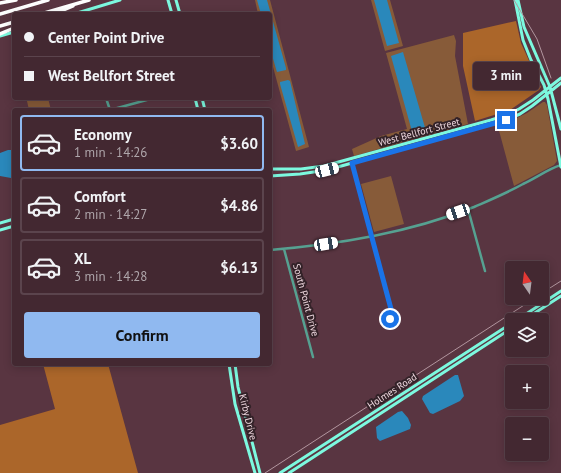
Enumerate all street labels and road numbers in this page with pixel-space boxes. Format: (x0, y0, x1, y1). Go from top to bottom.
street label: West Bellfort Street (377, 115, 462, 149)
street label: South Point Drive (290, 262, 322, 338)
street label: Holmes Road (365, 370, 419, 412)
street label: Kirby Drive (236, 393, 260, 441)

